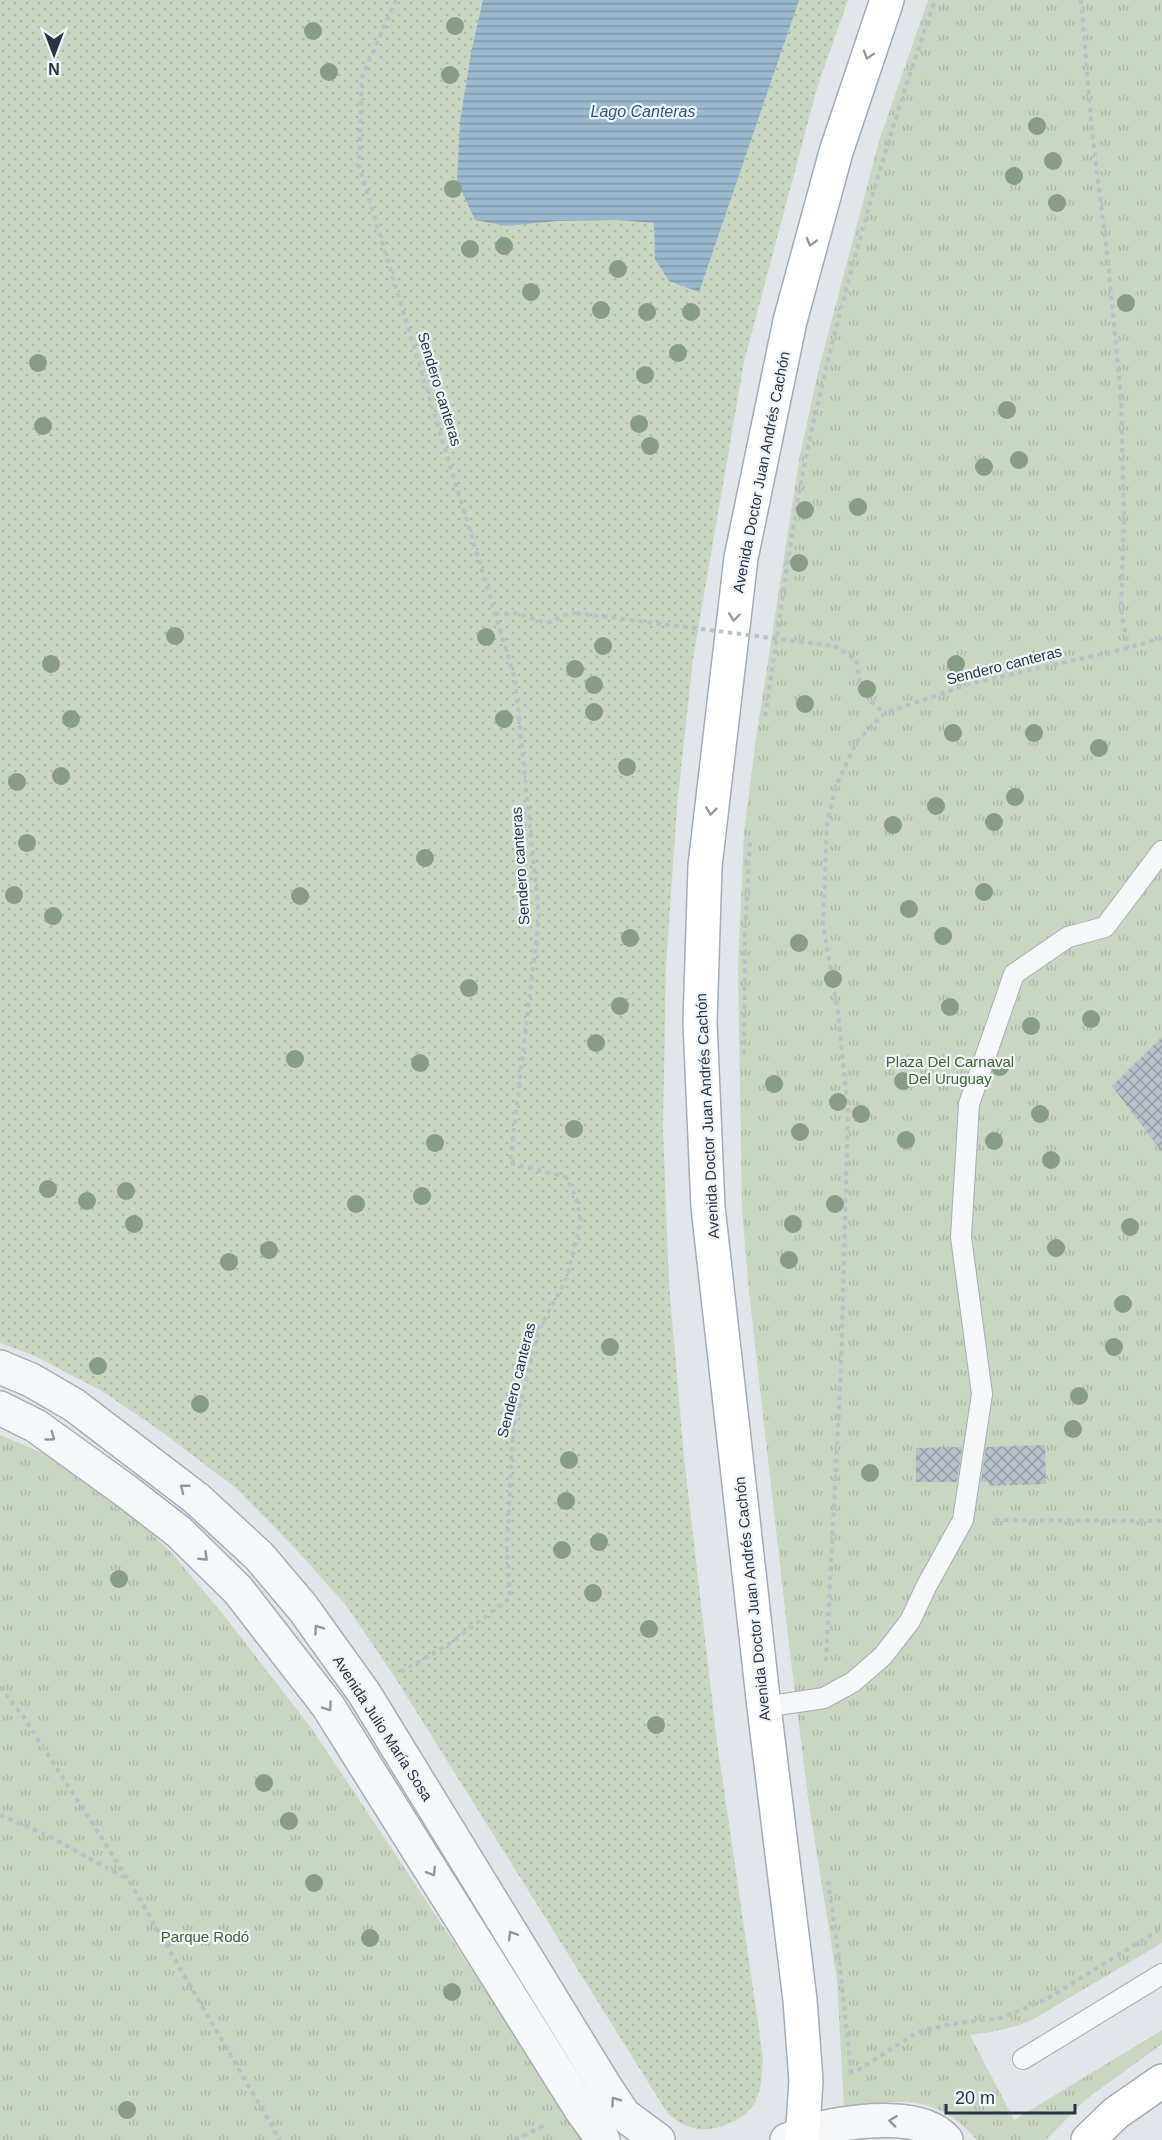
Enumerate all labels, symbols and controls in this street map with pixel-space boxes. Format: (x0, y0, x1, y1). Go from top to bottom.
north arrow (24, 24, 84, 84)
one-way arrow (862, 49, 875, 60)
text: N (48, 60, 60, 77)
water label: Lago Canteras (591, 103, 695, 120)
one-way arrow (806, 237, 819, 247)
street label: Sendero canteras (415, 330, 465, 448)
street label: Avenida Doctor Juan Andrés Cachón (729, 350, 793, 594)
one-way arrow (728, 613, 741, 622)
street label: Sendero canteras (944, 642, 1064, 688)
street label: Sendero canteras (507, 806, 533, 926)
one-way arrow (706, 807, 718, 816)
street label: Avenida Doctor Juan Andrés Cachón (692, 993, 722, 1239)
park label: Plaza Del Carnaval Del Uruguay (886, 1053, 1014, 1087)
street label: Sendero canteras (493, 1320, 539, 1440)
one-way arrow (45, 1429, 56, 1440)
street label: Avenida Doctor Juan Andrés Cachón (731, 1476, 773, 1722)
one-way arrow (180, 1485, 191, 1496)
one-way arrow (198, 1550, 208, 1561)
one-way arrow (314, 1625, 325, 1636)
street label: Avenida Julio María Sosa (330, 1652, 437, 1804)
one-way arrow (321, 1700, 332, 1711)
one-way arrow (425, 1865, 436, 1876)
park label: Parque Rodó (161, 1928, 249, 1945)
one-way arrow (508, 1931, 520, 1941)
scale bar (946, 2077, 1075, 2115)
text: 20 m (955, 2088, 995, 2108)
one-way arrow (611, 2097, 622, 2108)
one-way arrow (889, 2115, 898, 2127)

